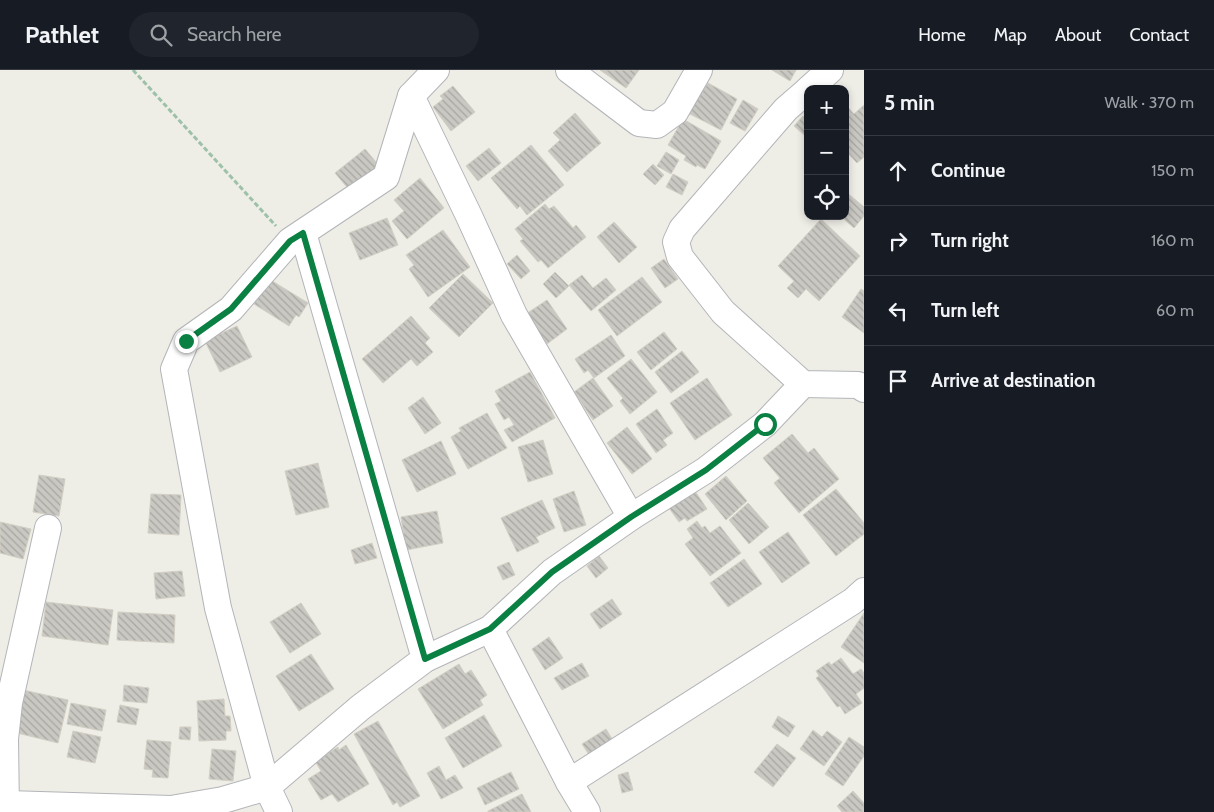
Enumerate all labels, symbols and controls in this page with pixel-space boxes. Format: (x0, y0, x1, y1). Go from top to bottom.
search box (129, 12, 479, 57)
text: Pathlet (25, 20, 99, 49)
icon: search (147, 21, 175, 49)
text: Search here (187, 23, 281, 46)
text: Home (918, 24, 966, 46)
text: Map (994, 24, 1027, 46)
text: About (1055, 24, 1101, 46)
text: Contact (1129, 24, 1189, 46)
map controls (804, 85, 849, 220)
button: + (804, 85, 849, 130)
text: 5 min (884, 90, 935, 115)
text: Walk · 370 m (1105, 93, 1194, 112)
button: − (804, 130, 849, 175)
icon: ahead (884, 157, 912, 185)
text: Continue (931, 159, 1005, 182)
text: 150 m (1151, 161, 1194, 180)
button: locate (804, 175, 849, 220)
icon: right (884, 227, 912, 255)
text: Turn right (931, 229, 1009, 252)
text: 160 m (1151, 231, 1194, 250)
icon: left (884, 297, 912, 325)
text: Turn left (931, 299, 999, 322)
text: 60 m (1156, 301, 1194, 320)
route end (175, 330, 198, 353)
icon: arrive (884, 367, 912, 395)
text: Arrive at destination (931, 369, 1095, 392)
route start (754, 413, 777, 436)

